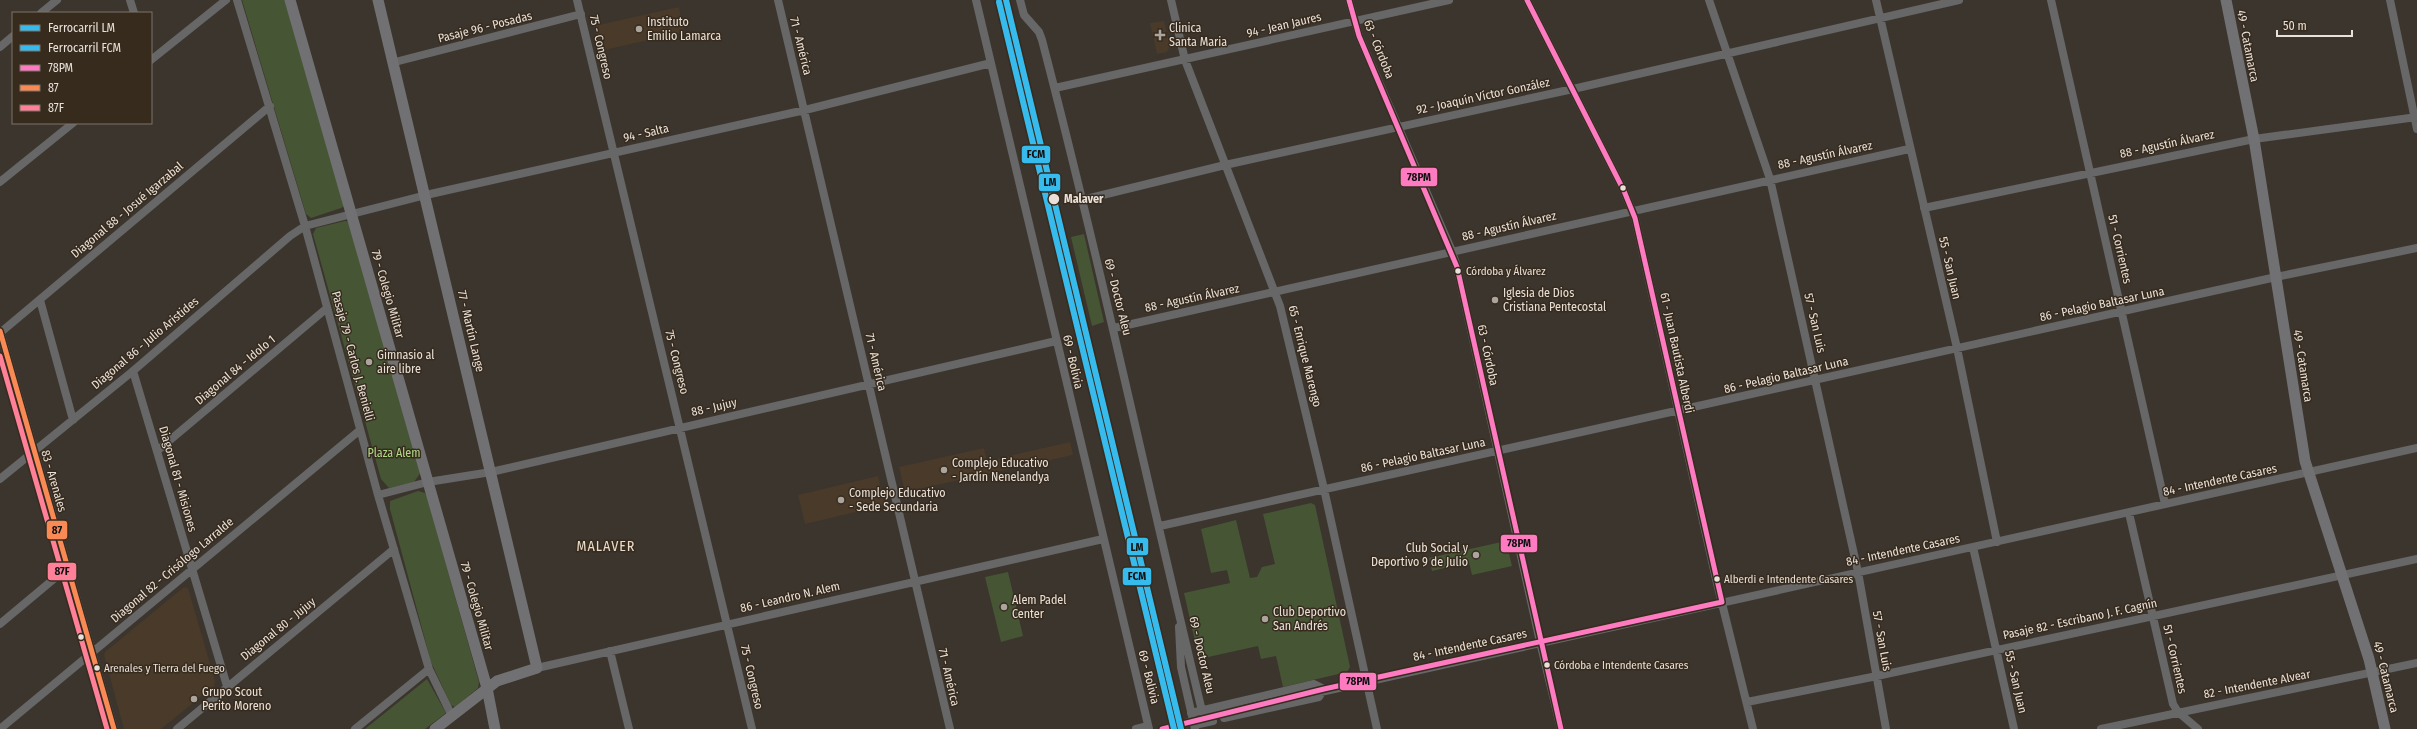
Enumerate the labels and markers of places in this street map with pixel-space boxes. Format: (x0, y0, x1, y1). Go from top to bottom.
place label: Instituto Emilio Lamarca (647, 15, 721, 43)
place label: Clinica Santa Maria (1169, 21, 1227, 49)
marker: Instituto Emilio Lamarca (634, 24, 644, 34)
marker: Clinica Santa Maria (1154, 29, 1166, 41)
unlabelled marker (1618, 183, 1628, 193)
marker: Malaver (1047, 192, 1061, 206)
place label: Malaver (1064, 192, 1104, 206)
place label: Córdoba y Álvarez (1466, 264, 1546, 278)
marker: Córdoba y Álvarez (1453, 266, 1463, 276)
place label: Iglesia de Dios Cristiana Pentecostal (1503, 286, 1606, 314)
marker: Iglesia de Dios Cristiana Pentecostal (1490, 295, 1500, 305)
place label: Gimnasio al aire libre (377, 348, 434, 376)
marker: Gimnasio al aire libre (364, 357, 374, 367)
place label: Complejo Educativo - Jardín Nenelandya (952, 456, 1049, 484)
marker: Complejo Educativo - Jardín Nenelandya (939, 465, 949, 475)
place label: Complejo Educativo - Sede Secundaria (849, 486, 946, 514)
marker: Complejo Educativo - Sede Secundaria (836, 495, 846, 505)
place label: Club Social y Deportivo 9 de Julio (1371, 541, 1469, 569)
marker: Club Social y Deportivo 9 de Julio (1471, 550, 1481, 560)
place label: Alberdi e Intendente Casares (1724, 573, 1853, 586)
marker: Alberdi e Intendente Casares (1712, 574, 1722, 584)
place label: Alem Padel Center (1012, 593, 1066, 621)
marker: Alem Padel Center (999, 602, 1009, 612)
place label: Club Deportivo San Andrés (1273, 605, 1346, 633)
marker: Club Deportivo San Andrés (1260, 614, 1270, 624)
unlabelled marker (76, 632, 86, 642)
place label: Córdoba e Intendente Casares (1554, 659, 1689, 672)
marker: Córdoba e Intendente Casares (1542, 660, 1552, 670)
place label: Arenales y Tierra del Fuego (104, 662, 225, 675)
marker: Arenales y Tierra del Fuego (92, 663, 102, 673)
place label: Grupo Scout Perito Moreno (202, 685, 271, 713)
marker: Grupo Scout Perito Moreno (189, 694, 199, 704)

